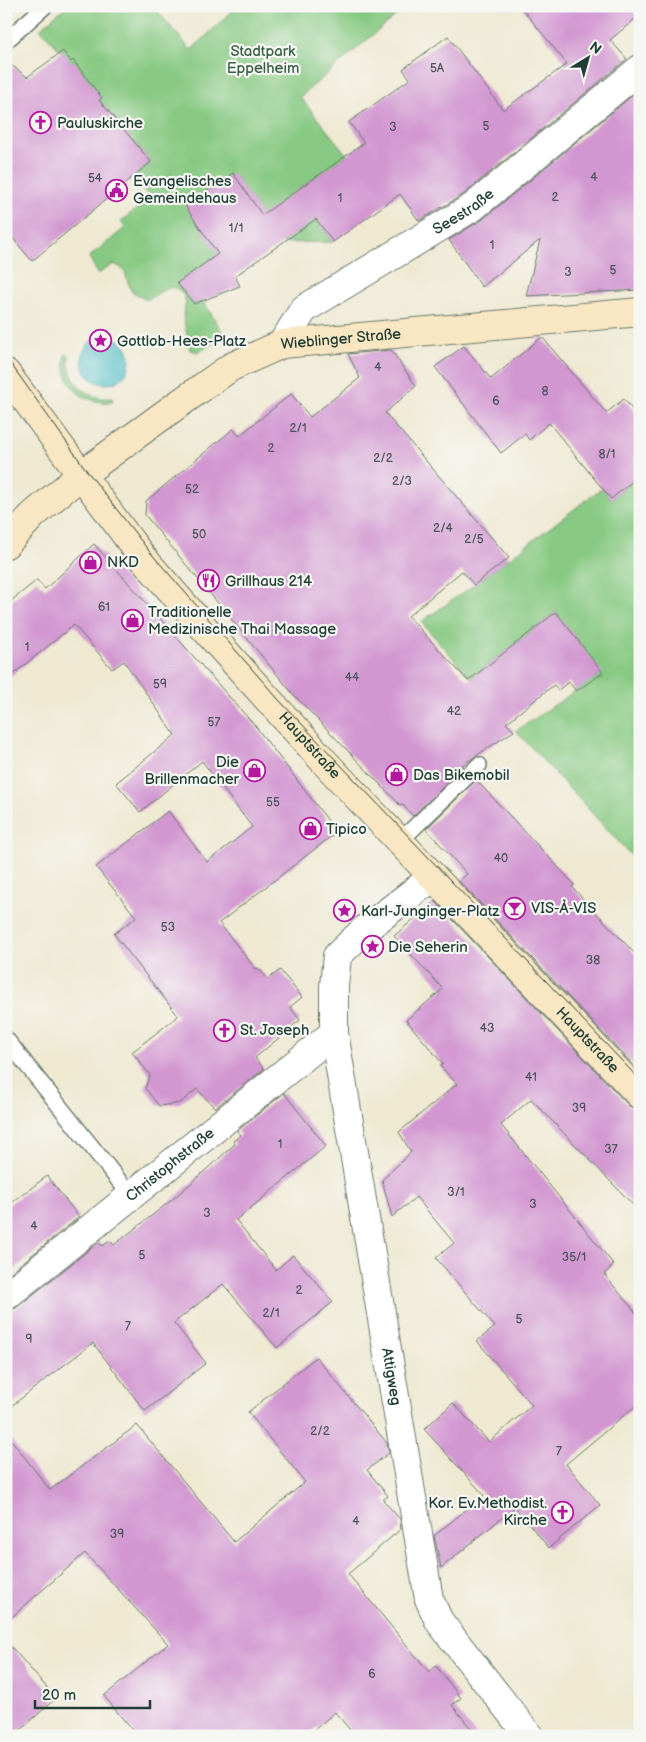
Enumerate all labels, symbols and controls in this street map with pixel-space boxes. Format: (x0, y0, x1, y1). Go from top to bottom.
north arrow (564, 32, 614, 82)
text: N (586, 38, 605, 58)
park label: Stadtpark Eppelheim (227, 42, 299, 78)
house number: 5A (430, 61, 445, 76)
church icon: Pauluskirche (29, 111, 53, 135)
place label: Pauluskirche (57, 114, 143, 133)
house number: 5 (483, 119, 490, 134)
house number: 3 (389, 120, 397, 135)
house number: 4 (590, 170, 598, 185)
house number: 54 (88, 171, 103, 186)
place label: Evangelisches Gemeindehaus (133, 172, 237, 208)
public building icon: Evangelisches Gemeindehaus (105, 178, 129, 202)
street label: Seestraße (429, 184, 498, 239)
house number: 2 (551, 190, 559, 205)
house number: 1 (338, 191, 342, 206)
house number: 1/1 (229, 221, 243, 236)
house number: 1 (490, 238, 494, 253)
house number: 5 (610, 263, 617, 278)
house number: 3 (564, 265, 572, 280)
street label: Wieblinger Straße (280, 324, 402, 354)
place icon: Gottlob-Hees-Platz (89, 329, 113, 353)
place label: Gottlob-Hees-Platz (117, 332, 247, 351)
house number: 4 (374, 360, 382, 375)
house number: 8 (542, 384, 549, 399)
house number: 6 (492, 394, 500, 409)
house number: 2/1 (289, 421, 307, 436)
house number: 2 (267, 441, 275, 456)
house number: 8/1 (598, 447, 616, 462)
house number: 2/2 (373, 451, 393, 466)
house number: 2/3 (392, 474, 412, 489)
house number: 52 (185, 482, 199, 497)
house number: 2/4 (433, 521, 454, 536)
house number: 50 (192, 527, 206, 542)
house number: 2/5 (464, 532, 484, 547)
shop icon: NKD (79, 550, 103, 574)
place label: NKD (107, 553, 139, 572)
restaurant icon: Grillhaus 214 (197, 569, 221, 593)
place label: Grillhaus 214 (225, 572, 312, 591)
house number: 61 (98, 600, 110, 615)
place label: Traditionelle Medizinische Thai Massage (148, 603, 336, 639)
shop icon: Traditionelle Medizinische Thai Massage (120, 609, 144, 633)
house number: 1 (25, 640, 29, 655)
house number: 44 (345, 670, 360, 685)
house number: 59 (153, 677, 167, 692)
house number: 42 (447, 704, 461, 719)
street label: Hauptstraße (275, 708, 345, 783)
house number: 57 (208, 715, 220, 730)
place label: Die Brillenmacher (144, 753, 240, 789)
shop icon: Die Brillenmacher (243, 759, 267, 783)
shop icon: Das Bikemobil (385, 763, 409, 787)
place label: Das Bikemobil (413, 766, 510, 785)
house number: 55 (266, 795, 280, 810)
shop icon: Tipico (298, 817, 322, 841)
place label: Tipico (326, 820, 367, 839)
house number: 40 (494, 851, 508, 866)
bar icon: VIS-À-VIS (503, 896, 527, 920)
place icon: Karl-Junginger-Platz (333, 899, 357, 923)
place label: VIS-À-VIS (531, 899, 596, 918)
place label: Karl-Junginger-Platz (361, 902, 500, 921)
house number: 53 (161, 920, 175, 935)
place icon: Die Seherin (360, 935, 384, 959)
place label: Die Seherin (388, 938, 468, 957)
house number: 38 (586, 953, 600, 968)
street label: Hauptstraße (552, 1003, 623, 1077)
church icon: St. Joseph (212, 1018, 236, 1042)
place label: St. Joseph (240, 1021, 309, 1040)
house number: 43 (480, 1021, 494, 1036)
house number: 41 (525, 1070, 537, 1085)
house number: 39 (572, 1101, 586, 1116)
street label: Christophstraße (122, 1123, 218, 1206)
house number: 1 (278, 1137, 282, 1152)
house number: 37 (604, 1142, 618, 1157)
house number: 3/1 (447, 1185, 465, 1200)
house number: 3 (529, 1197, 537, 1212)
house number: 3 (203, 1206, 211, 1221)
house number: 4 (30, 1219, 38, 1234)
house number: 5 (139, 1248, 146, 1263)
house number: 35/1 (562, 1250, 586, 1265)
house number: 2 (295, 1283, 303, 1298)
house number: 2/1 (262, 1306, 280, 1321)
house number: 5 (516, 1312, 523, 1327)
house number: 7 (125, 1319, 131, 1334)
house number: 9 (26, 1332, 33, 1347)
street label: Attigweg (377, 1346, 406, 1407)
house number: 2/2 (310, 1424, 330, 1439)
house number: 7 (556, 1444, 562, 1459)
place label: Kor. Ev.Methodist. Kirche (428, 1494, 547, 1530)
church icon: Kor. Ev.Methodist. Kirche (551, 1500, 575, 1524)
house number: 4 (352, 1514, 360, 1529)
house number: 39 (110, 1527, 124, 1542)
house number: 6 (368, 1667, 376, 1682)
scale bar (35, 1677, 150, 1709)
text: 20 m (42, 1686, 76, 1705)

